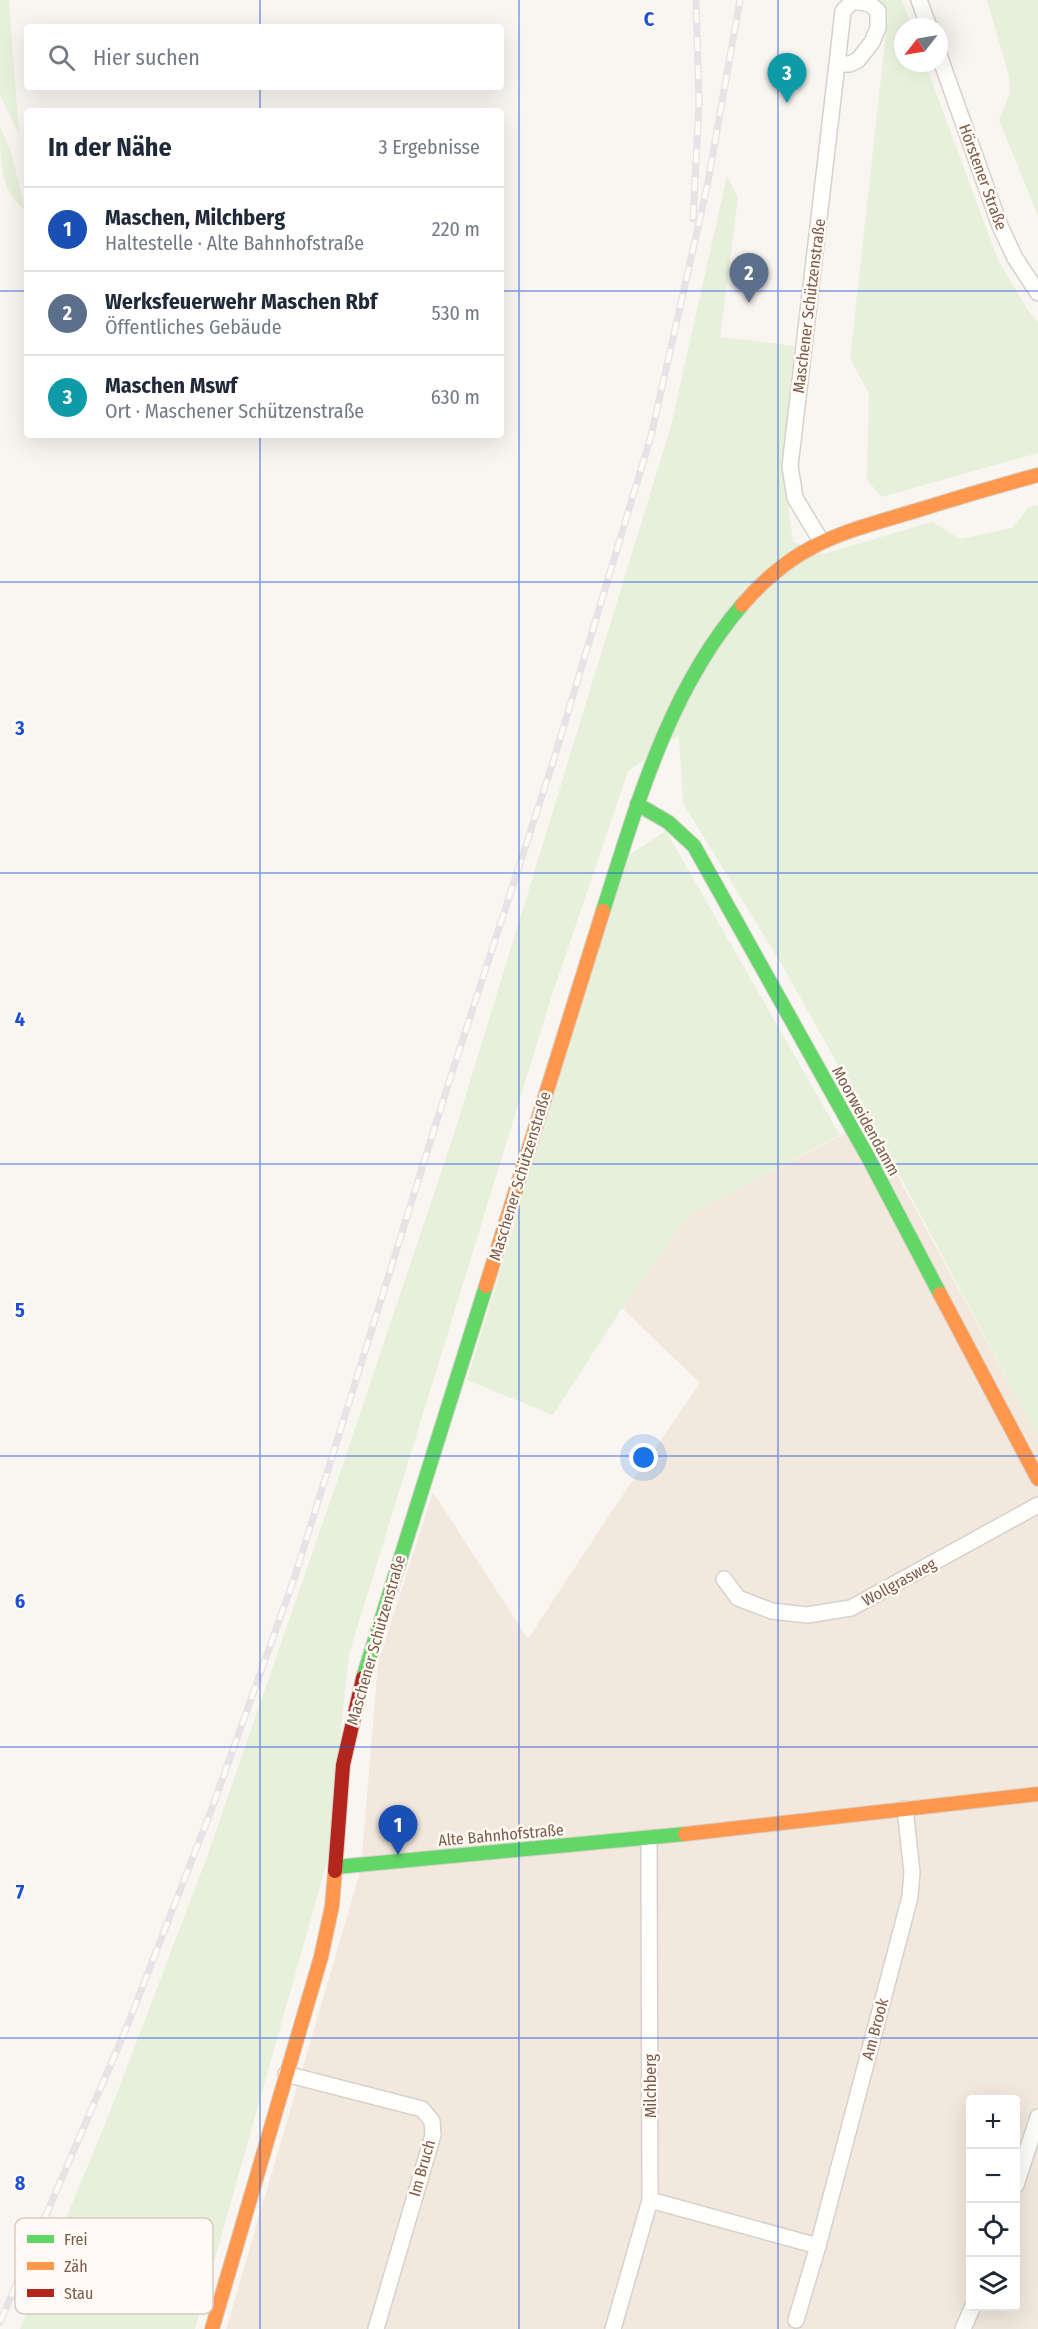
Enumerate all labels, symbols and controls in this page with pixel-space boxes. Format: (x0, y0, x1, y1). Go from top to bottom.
text: C (644, 7, 655, 31)
north arrow (894, 18, 948, 72)
search box (24, 24, 504, 90)
icon: search (45, 41, 78, 74)
text: Hier suchen (93, 44, 200, 71)
pin: 3 (768, 54, 806, 103)
street label: Hörstener Straße (955, 121, 1011, 233)
text: In der Nähe (48, 132, 172, 163)
text: 3 Ergebnisse (378, 135, 480, 159)
text: Maschen, Milchberg (105, 204, 285, 231)
text: 1 (63, 217, 72, 241)
text: 220 m (432, 217, 480, 241)
street label: Maschener Schützenstraße (789, 218, 829, 394)
text: Haltestelle · Alte Bahnhofstraße (105, 231, 364, 255)
pin: 2 (730, 254, 768, 303)
text: Werksfeuerwehr Maschen Rbf (105, 288, 377, 315)
text: 2 (63, 301, 72, 325)
text: 530 m (431, 301, 480, 325)
text: Öffentliches Gebäude (105, 315, 282, 339)
text: Maschen Mswf (105, 372, 237, 399)
text: 3 (63, 385, 72, 409)
text: 630 m (431, 385, 480, 409)
text: Ort · Maschener Schützenstraße (105, 399, 364, 423)
text: 3 (14, 716, 25, 740)
text: 4 (15, 1007, 25, 1031)
street label: Moorweidendamm (828, 1063, 904, 1179)
street label: Maschener Schützenstraße (485, 1089, 555, 1263)
text: 5 (15, 1298, 25, 1322)
your location (629, 1443, 658, 1472)
street label: Maschener Schützenstraße (343, 1553, 409, 1727)
street label: Wollgrasweg (859, 1554, 940, 1610)
text: 6 (15, 1589, 25, 1613)
pin: 1 (378, 1806, 418, 1855)
street label: Alte Bahnhofstraße (437, 1820, 565, 1850)
text: 7 (16, 1880, 25, 1904)
street label: Am Brook (858, 1996, 892, 2062)
street label: Milchberg (641, 2053, 660, 2118)
map controls (966, 2095, 1020, 2311)
button: + (966, 2095, 1020, 2149)
street label: Im Bruch (405, 2137, 439, 2199)
button: − (966, 2149, 1020, 2203)
text: 8 (15, 2171, 26, 2195)
button: locate (966, 2203, 1020, 2257)
legend (15, 2218, 213, 2314)
text: Frei (64, 2230, 88, 2249)
text: Zäh (64, 2257, 88, 2276)
button: layers (966, 2257, 1020, 2311)
text: Stau (64, 2284, 93, 2303)

